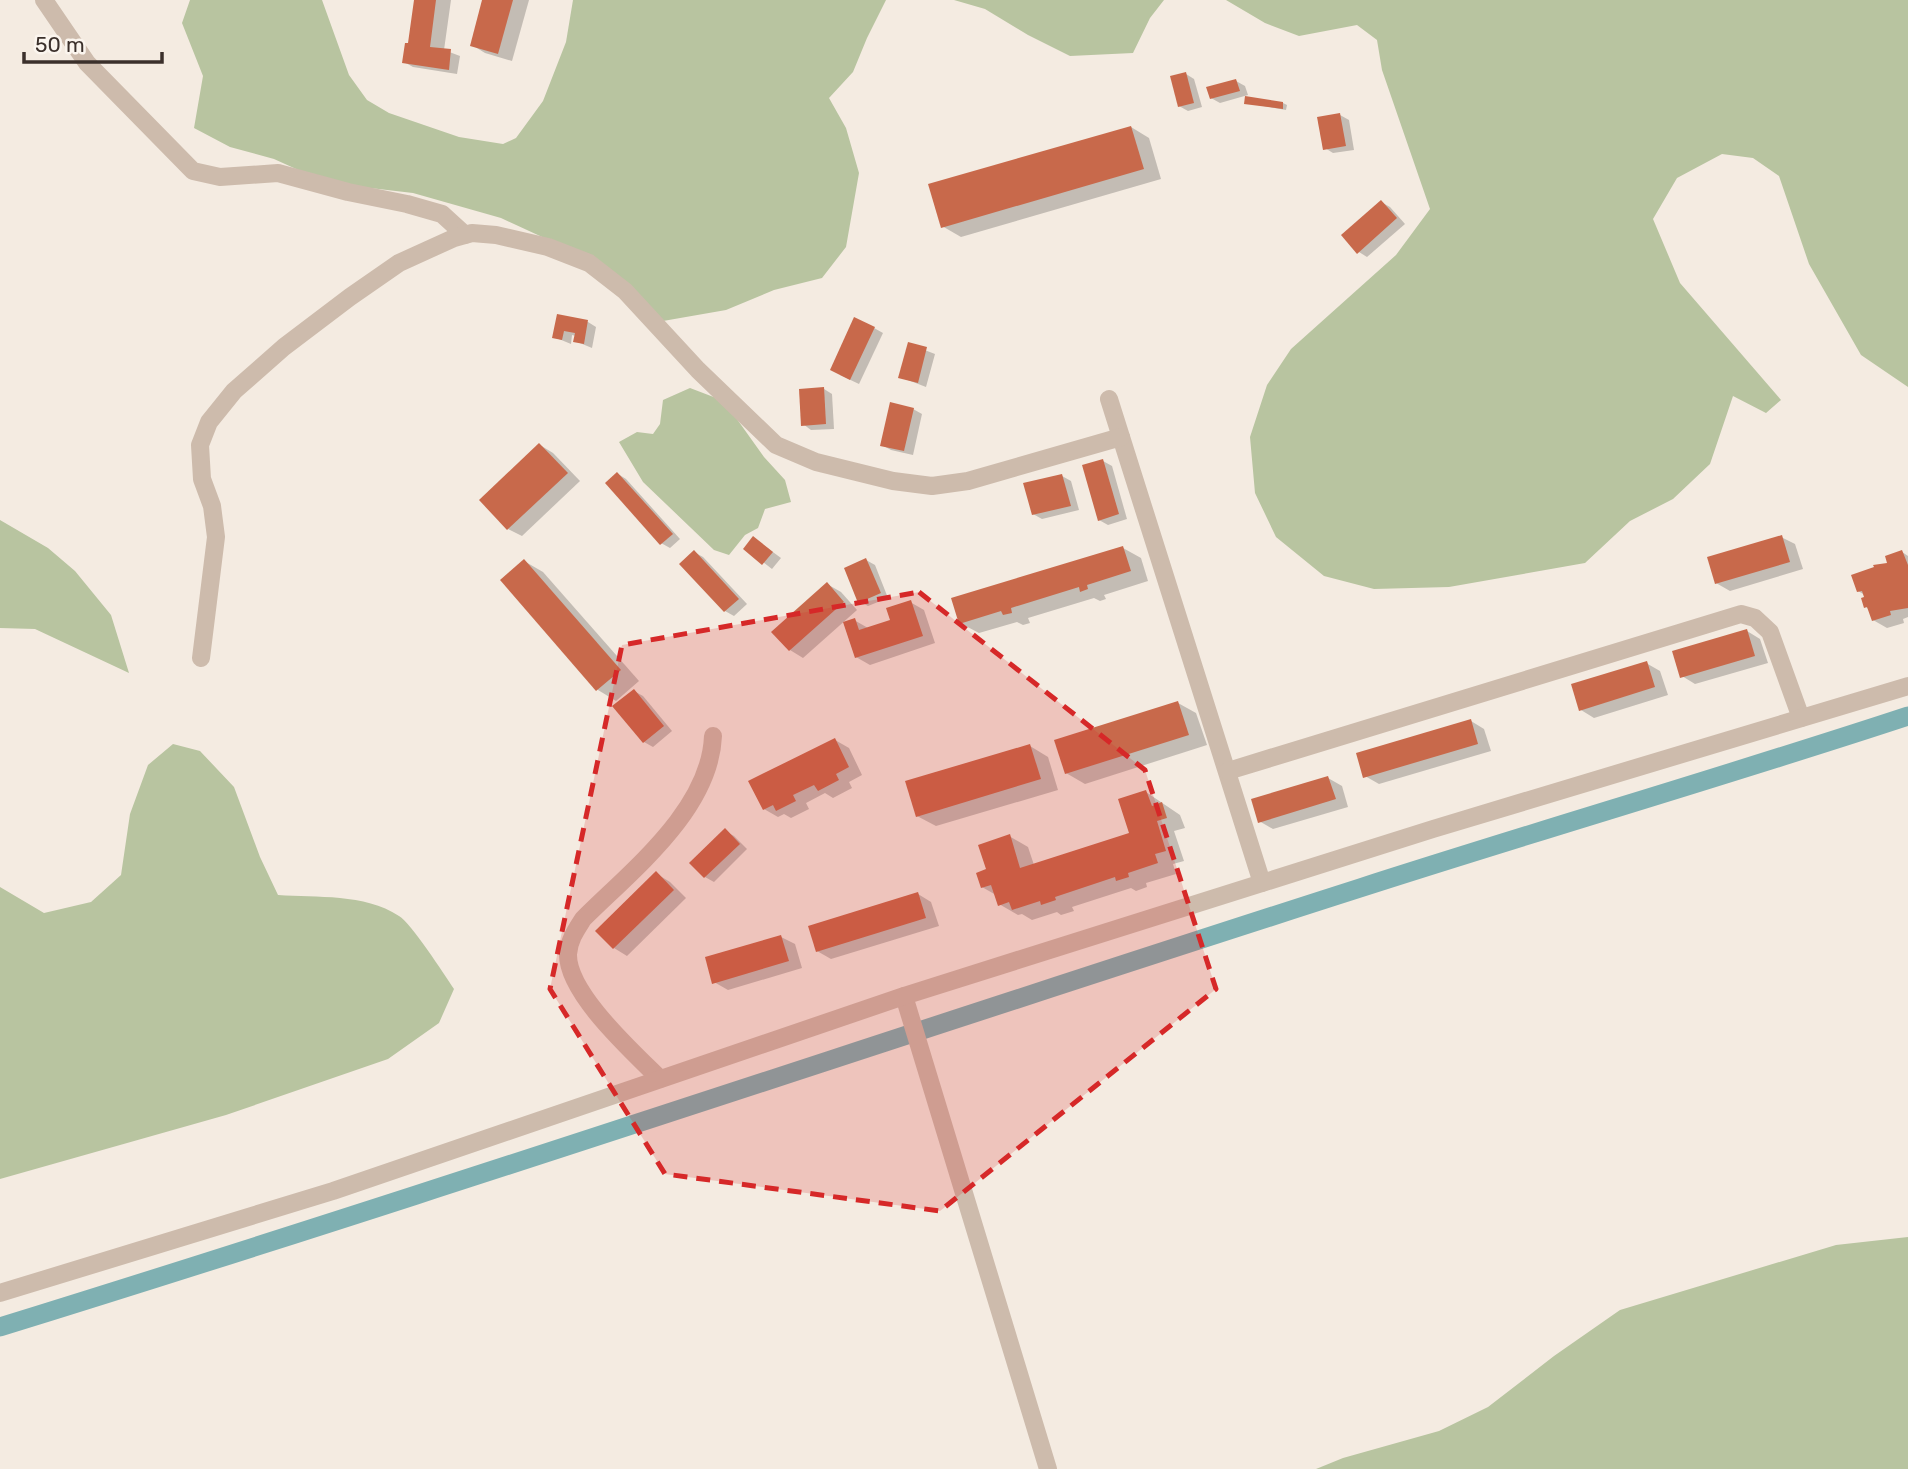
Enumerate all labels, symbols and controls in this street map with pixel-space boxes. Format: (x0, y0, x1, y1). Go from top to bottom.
scale bar (24, 21, 163, 65)
text: 50 m (35, 32, 85, 57)

